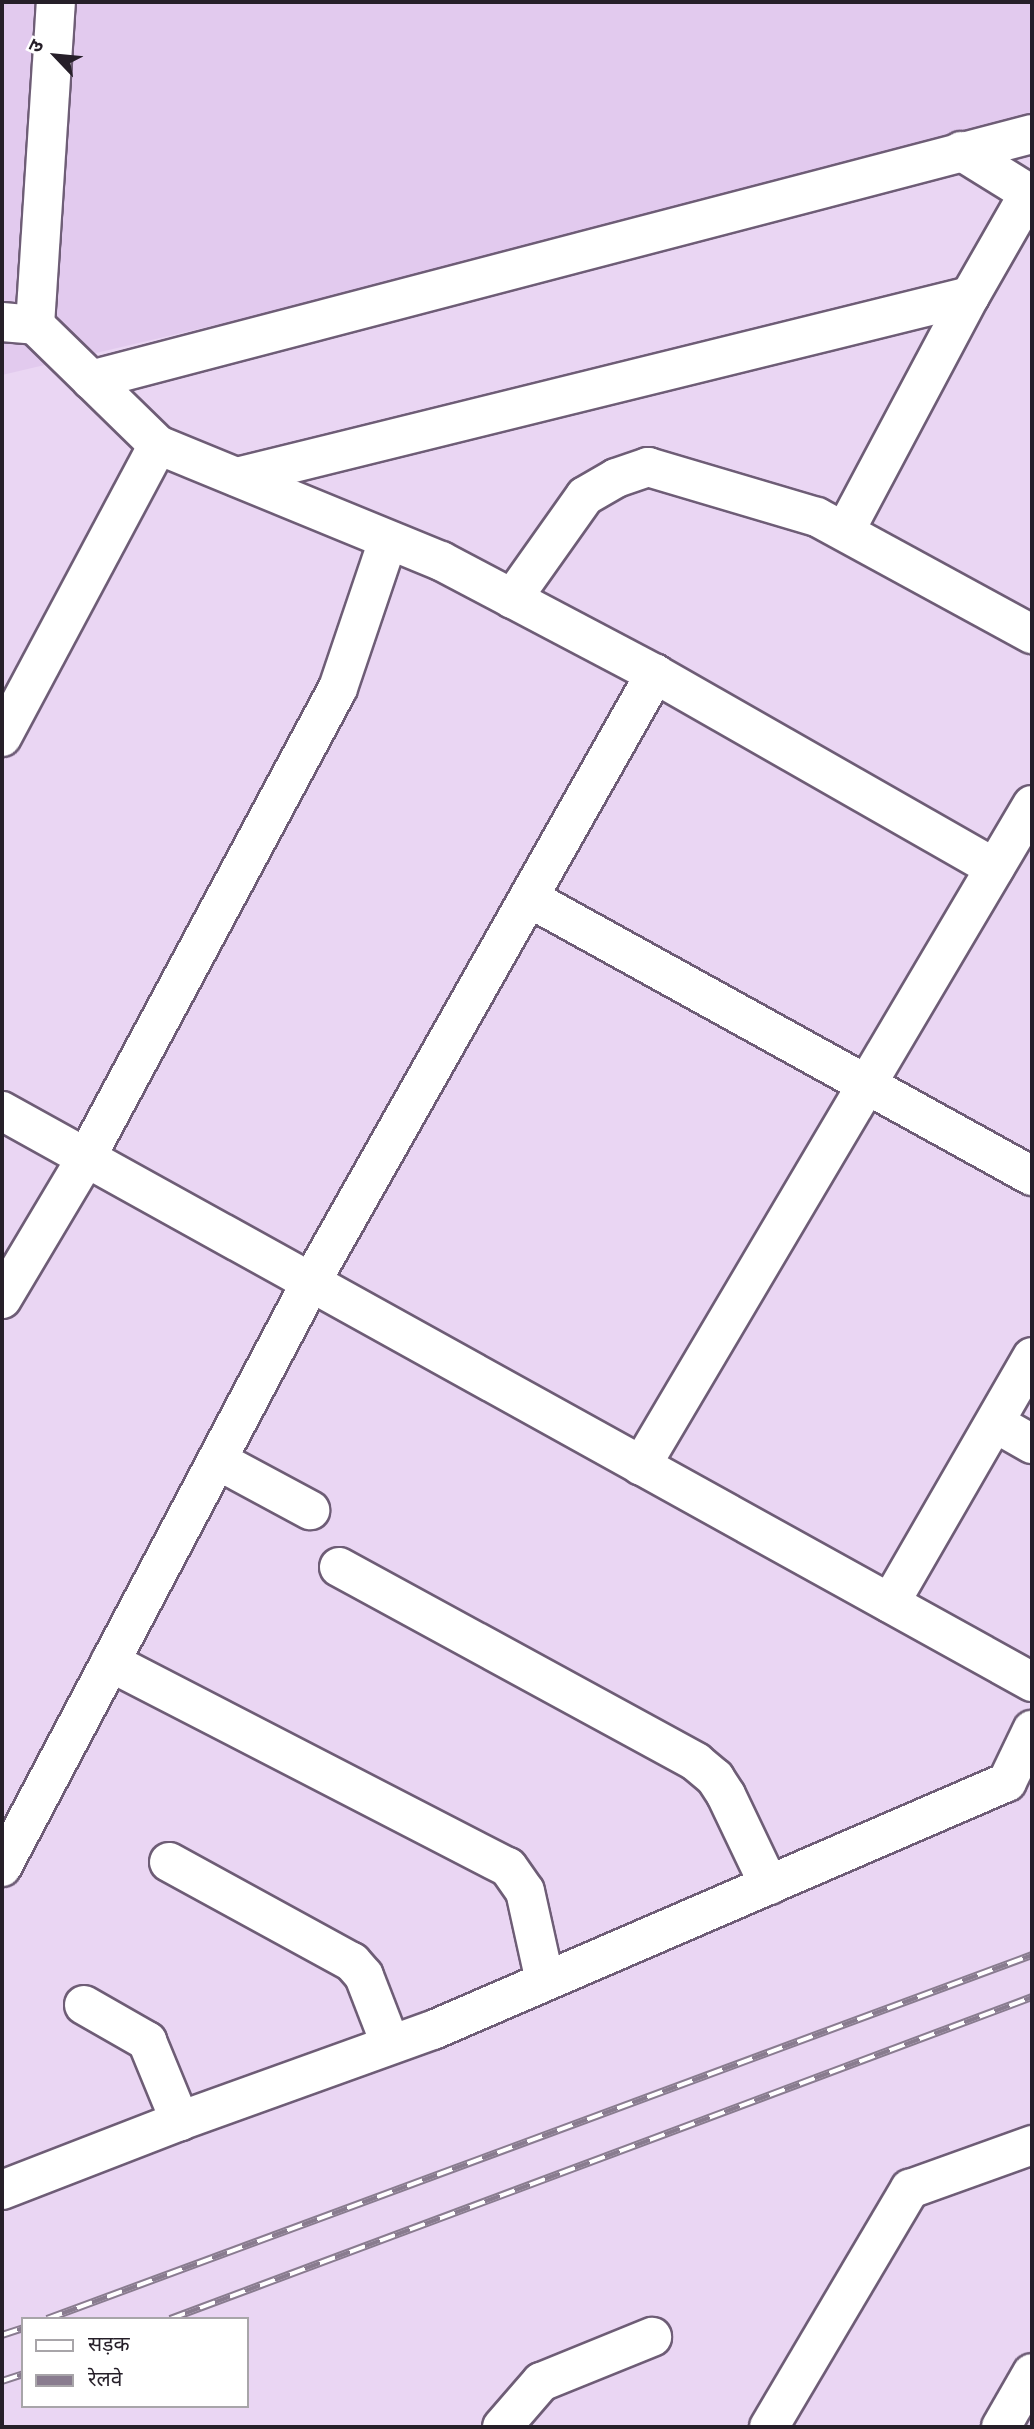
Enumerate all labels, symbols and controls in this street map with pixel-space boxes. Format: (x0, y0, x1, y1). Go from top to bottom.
north arrow (21, 21, 91, 91)
text: उ (24, 37, 50, 57)
legend (21, 2317, 248, 2408)
text: सड़क (88, 2332, 130, 2359)
text: रेलवे (88, 2367, 123, 2394)

